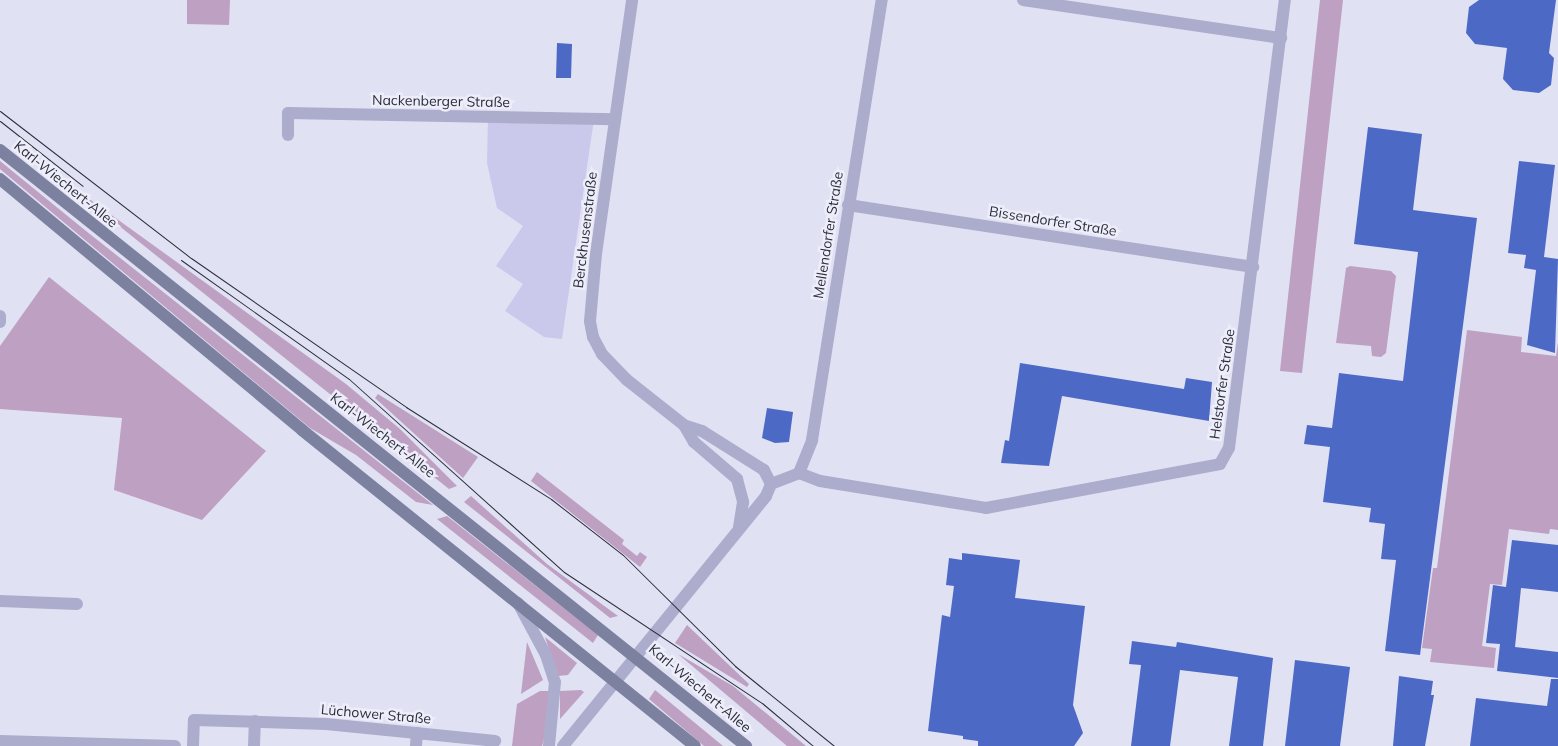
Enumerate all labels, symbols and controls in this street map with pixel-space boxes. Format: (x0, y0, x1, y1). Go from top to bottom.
street label: Nackenberger Straße (372, 91, 510, 111)
street label: Karl-Wiechert-Allee (11, 137, 121, 231)
street label: Mellendorfer Straße (810, 170, 846, 300)
street label: Berckhusenstraße (570, 171, 600, 289)
street label: Bissendorfer Straße (988, 203, 1118, 239)
street label: Helstorfer Straße (1206, 328, 1238, 440)
street label: Karl-Wiechert-Allee (327, 389, 439, 481)
street label: Karl-Wiechert-Allee (645, 640, 755, 736)
street label: Lüchower Straße (320, 701, 432, 727)

